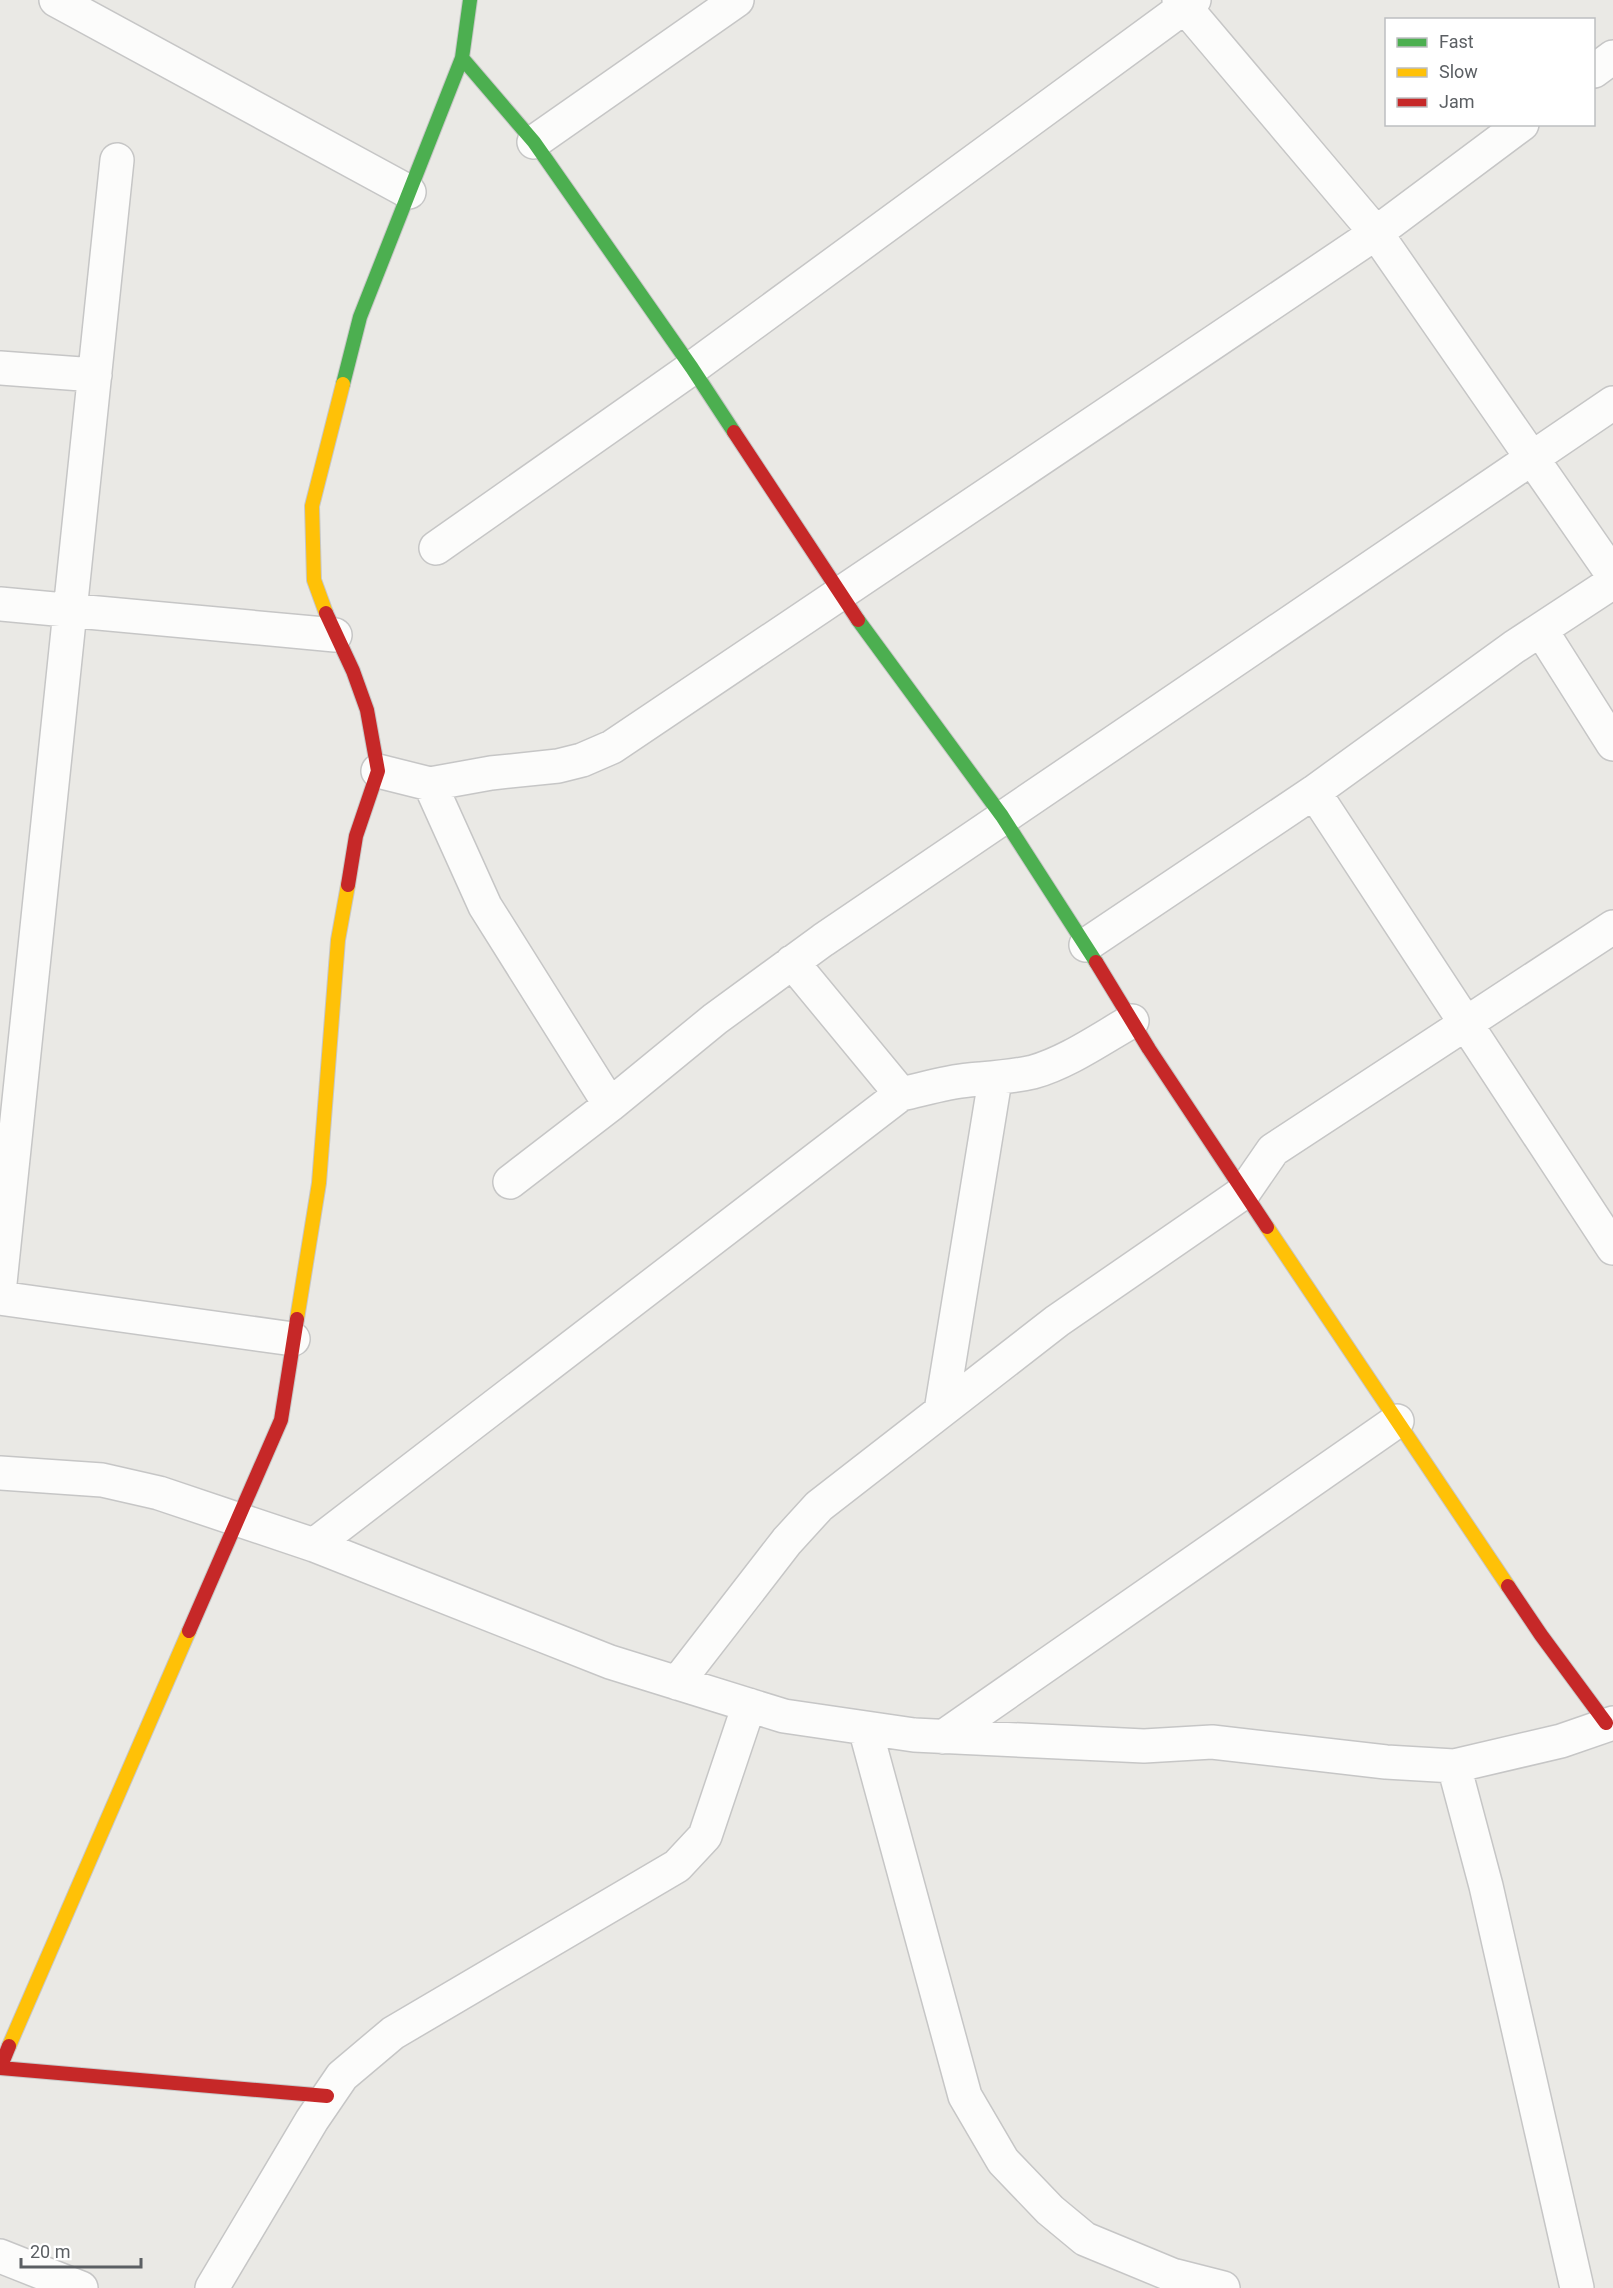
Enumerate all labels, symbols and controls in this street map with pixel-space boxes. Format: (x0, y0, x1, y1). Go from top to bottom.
legend (1385, 18, 1595, 126)
text: Fast (1439, 31, 1474, 52)
text: Slow (1439, 61, 1478, 82)
text: Jam (1439, 91, 1475, 112)
scale bar (21, 2231, 141, 2269)
text: 20 m (30, 2241, 70, 2262)

